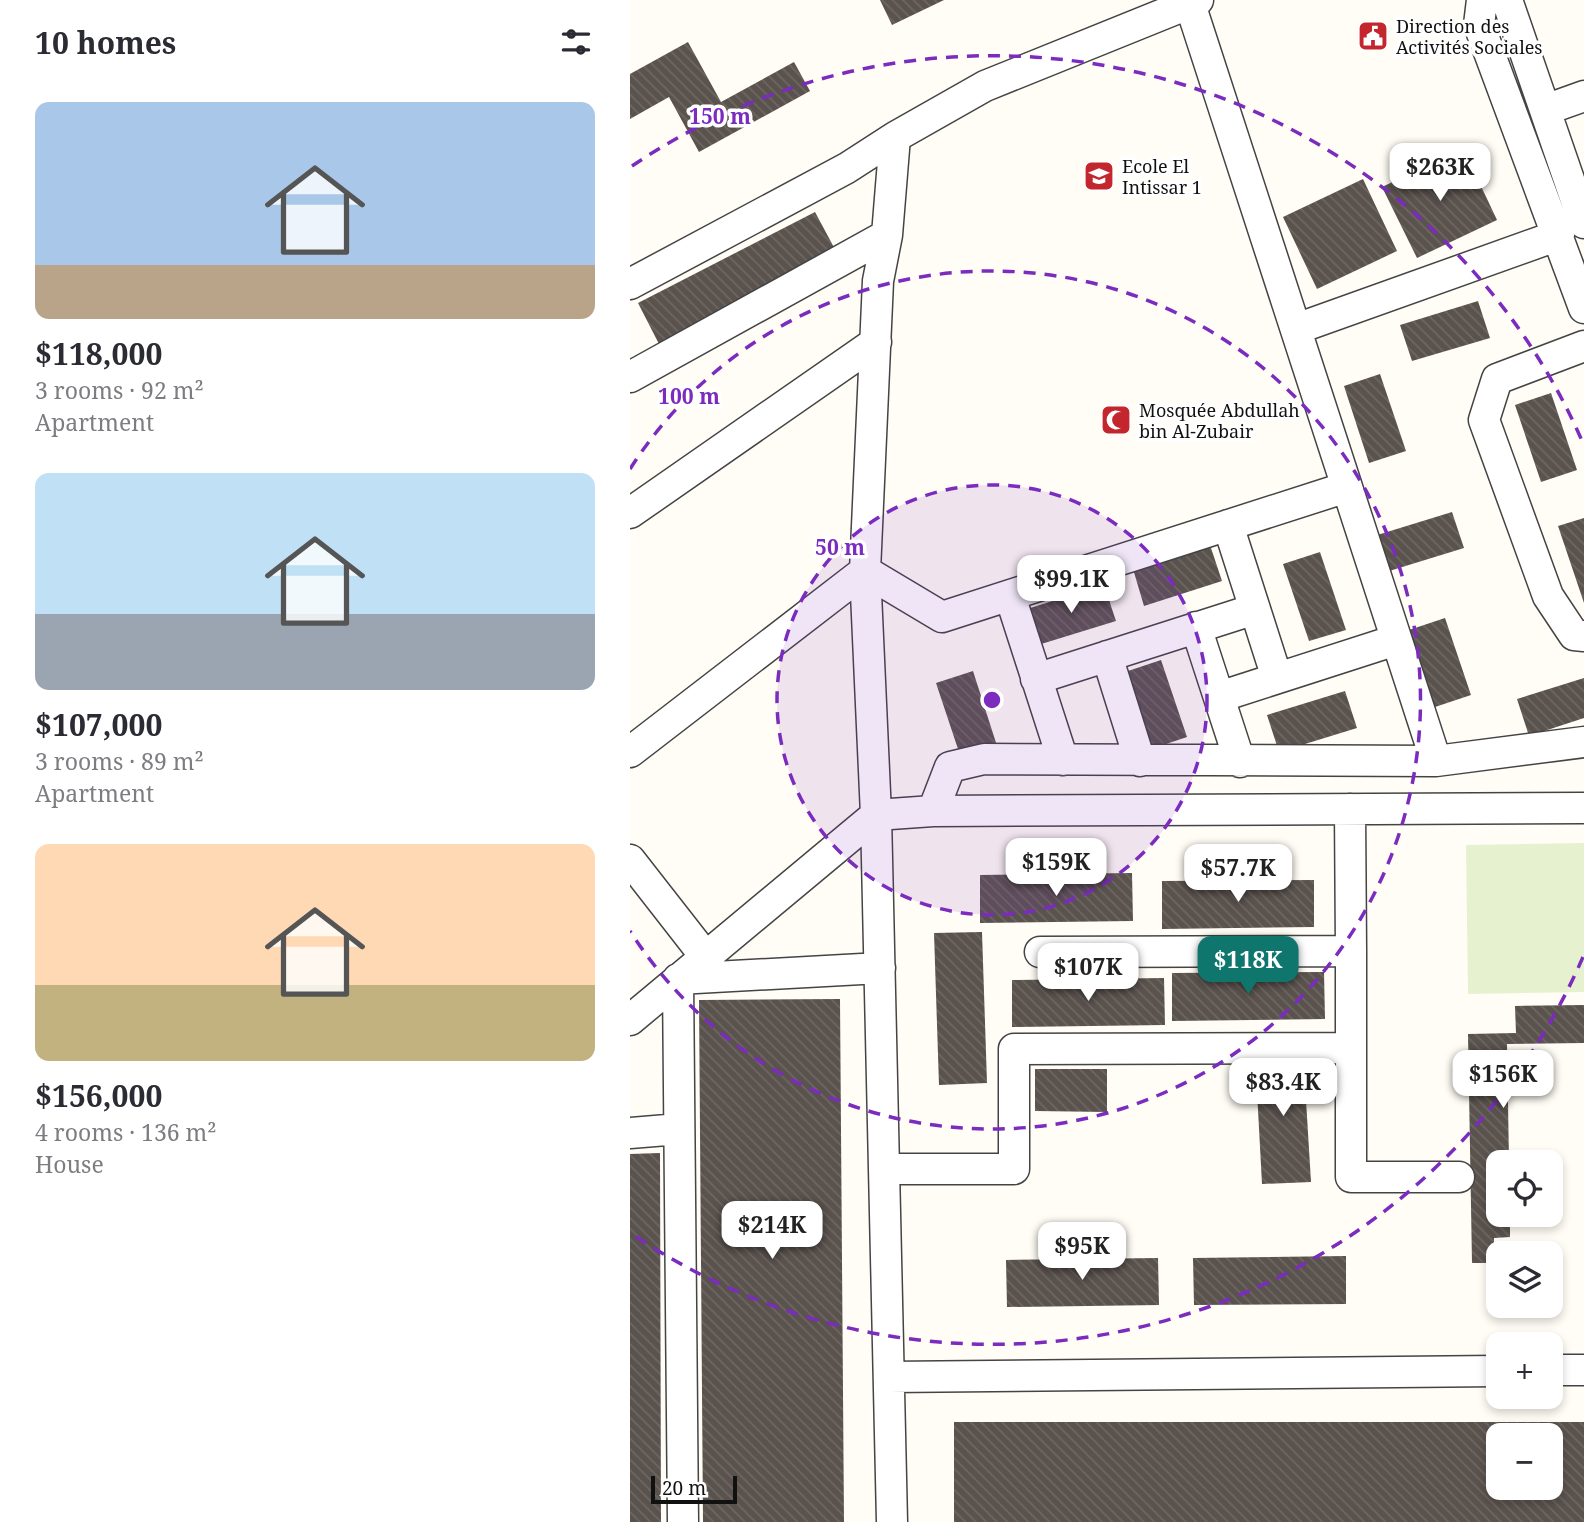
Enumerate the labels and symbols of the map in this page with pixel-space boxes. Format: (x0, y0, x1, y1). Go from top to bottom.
place label: Direction des Activités Sociales (1396, 14, 1542, 59)
public building icon: Direction des Activités Sociales (1356, 19, 1390, 53)
text: 150 m (689, 102, 751, 130)
pin: $263K (1391, 144, 1489, 203)
place label: Ecole El Intissar 1 (1122, 154, 1202, 199)
school or university icon: Ecole El Intissar 1 (1082, 159, 1116, 193)
text: 100 m (658, 382, 720, 410)
place label: Mosquée Abdullah bin Al-Zubair (1139, 398, 1300, 443)
mosque icon: Mosquée Abdullah bin Al-Zubair (1099, 403, 1133, 437)
text: 50 m (815, 533, 865, 561)
pin: $99.1K (1014, 556, 1128, 615)
centre of rings (980, 688, 1004, 712)
pin: $159K (1007, 838, 1105, 898)
pin: $57.7K (1181, 844, 1295, 904)
pin: $118K (1199, 936, 1297, 996)
pin: $107K (1039, 944, 1137, 1003)
pin: $156K (1454, 1050, 1552, 1110)
pin: $83.4K (1226, 1058, 1340, 1118)
pin: $214K (723, 1202, 821, 1261)
pin: $95K (1041, 1222, 1123, 1282)
scale bar (651, 1473, 737, 1505)

